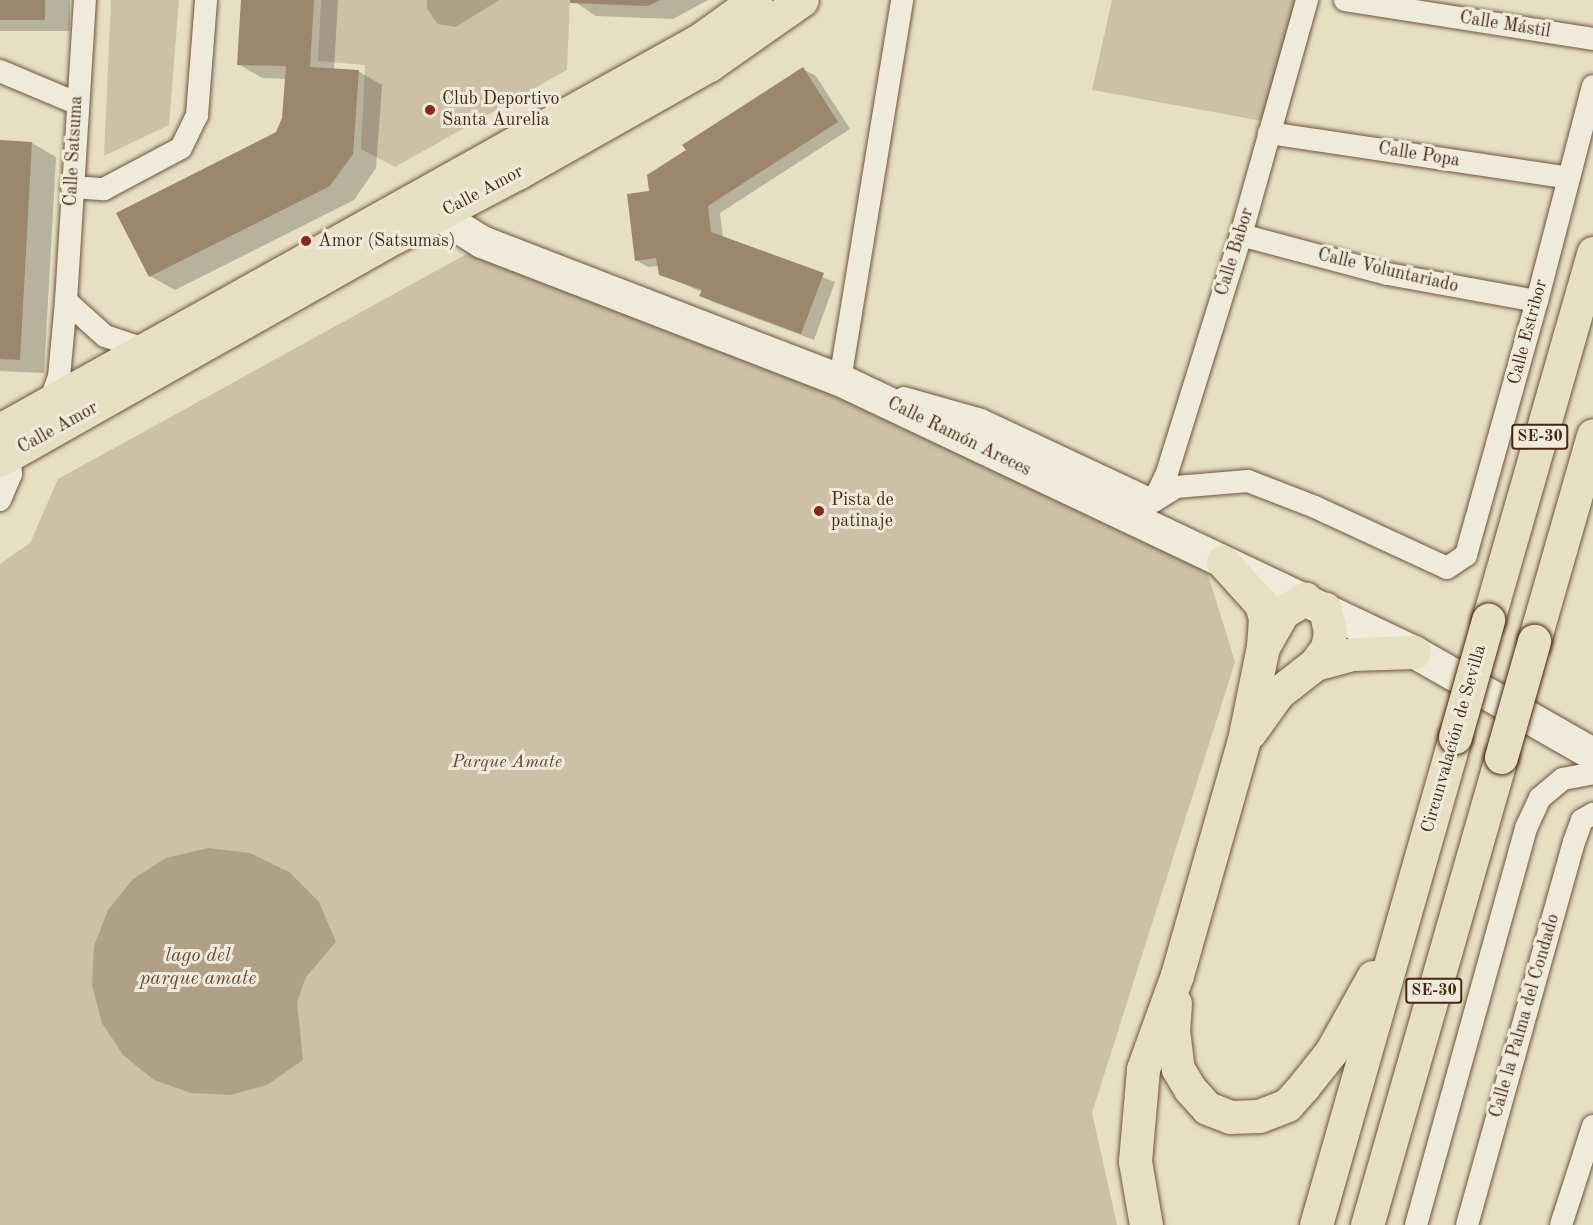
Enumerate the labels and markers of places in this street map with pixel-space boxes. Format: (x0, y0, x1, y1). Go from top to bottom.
place label: Club Deportivo Santa Aurelia (442, 89, 560, 132)
marker: Club Deportivo Santa Aurelia (423, 103, 437, 117)
place label: Amor (Satsumas) (318, 230, 455, 252)
marker: Amor (Satsumas) (299, 234, 313, 248)
place label: Pista de patinaje (831, 490, 894, 532)
marker: Pista de patinaje (812, 504, 826, 518)

